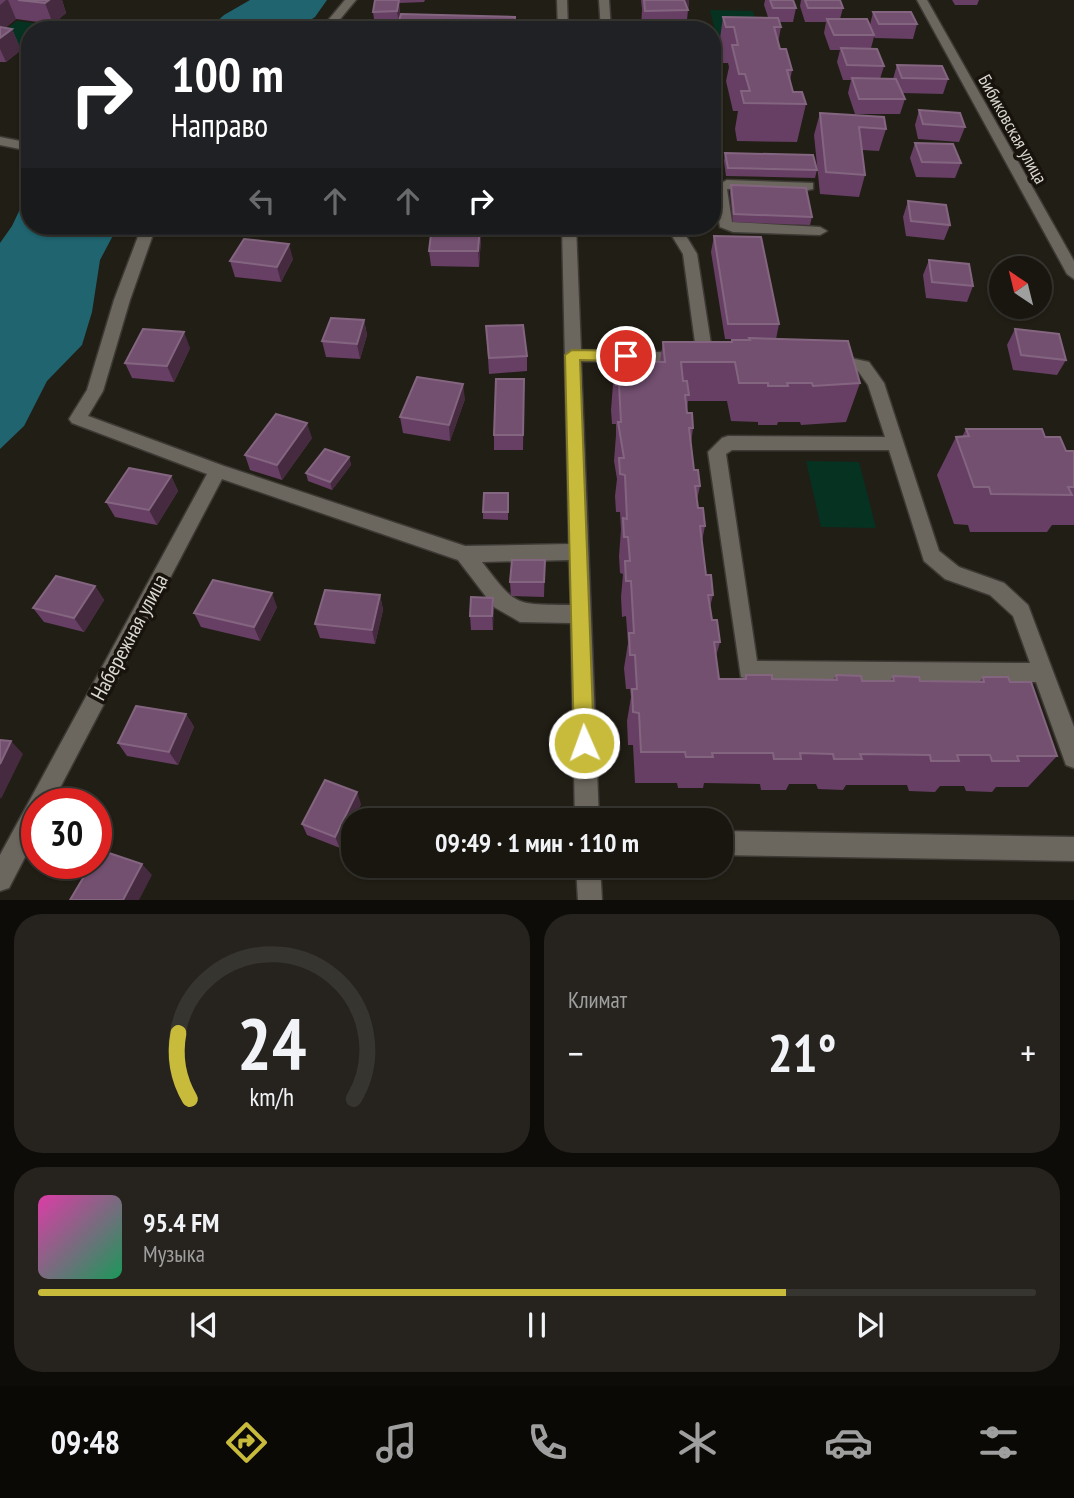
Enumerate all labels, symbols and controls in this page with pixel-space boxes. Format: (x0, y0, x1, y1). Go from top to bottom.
text: 100 m (171, 42, 284, 106)
icon: right (56, 49, 147, 140)
street label: Бибиковская улица (973, 70, 1053, 188)
text: Направо (171, 104, 268, 146)
icon: left (243, 182, 281, 220)
icon: ahead (316, 182, 354, 220)
icon: ahead (389, 182, 427, 220)
icon: right (462, 182, 500, 220)
north arrow (989, 256, 1052, 318)
map controls (989, 256, 1052, 319)
pin (596, 326, 656, 386)
icon: arrive (607, 337, 645, 375)
street label: Набережная улица (84, 569, 174, 705)
position arrow (547, 706, 621, 780)
speed limit sign: 30 (21, 788, 112, 879)
text: 09:49 · 1 мин · 110 m (435, 826, 639, 859)
text: Климат (568, 985, 627, 1014)
text: 24 (237, 996, 307, 1090)
text: 21° (768, 1019, 836, 1086)
text: − (568, 1028, 584, 1077)
text: + (1020, 1028, 1036, 1077)
text: km/h (250, 1081, 294, 1113)
text: 95.4 FM (143, 1206, 219, 1239)
text: Музыка (143, 1239, 205, 1268)
icon: previous (185, 1306, 223, 1344)
icon: pause (518, 1306, 556, 1344)
icon: next (851, 1306, 889, 1344)
icon: directions (222, 1418, 271, 1467)
icon: music (372, 1418, 421, 1467)
icon: phone (523, 1418, 572, 1467)
icon: climate (673, 1418, 722, 1467)
icon: car (824, 1418, 873, 1467)
icon: filters (974, 1418, 1023, 1467)
text: 09:48 (51, 1421, 120, 1463)

